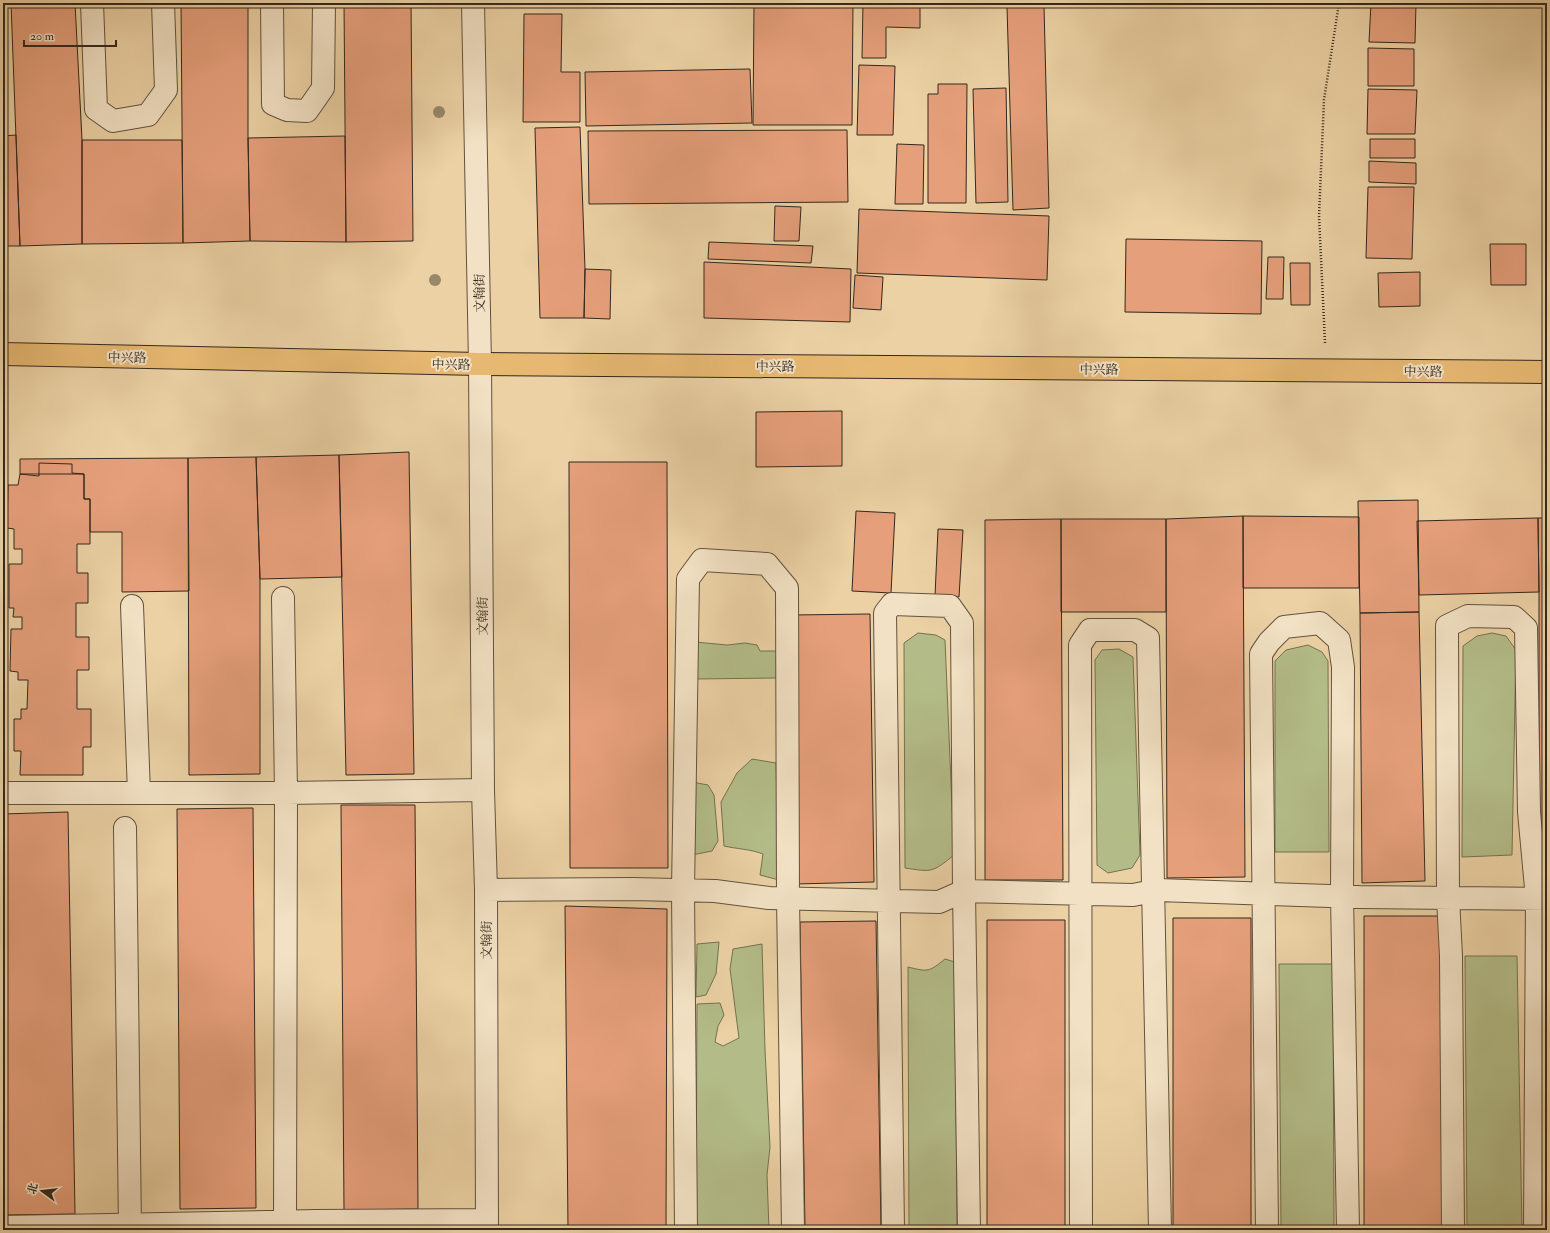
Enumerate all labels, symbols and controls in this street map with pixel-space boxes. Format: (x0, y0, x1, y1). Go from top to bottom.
scale bar (24, 22, 116, 48)
text: 20 m (30, 29, 55, 44)
street label: 文翰街 (472, 273, 488, 313)
street label: 中兴路 (107, 350, 147, 366)
street label: 中兴路 (431, 357, 471, 373)
street label: 中兴路 (755, 359, 795, 375)
street label: 中兴路 (1079, 362, 1119, 378)
street label: 中兴路 (1403, 364, 1443, 380)
street label: 文翰街 (475, 596, 491, 636)
street label: 文翰街 (479, 920, 495, 960)
north arrow (22, 1171, 62, 1211)
text: 北 (25, 1182, 41, 1196)

